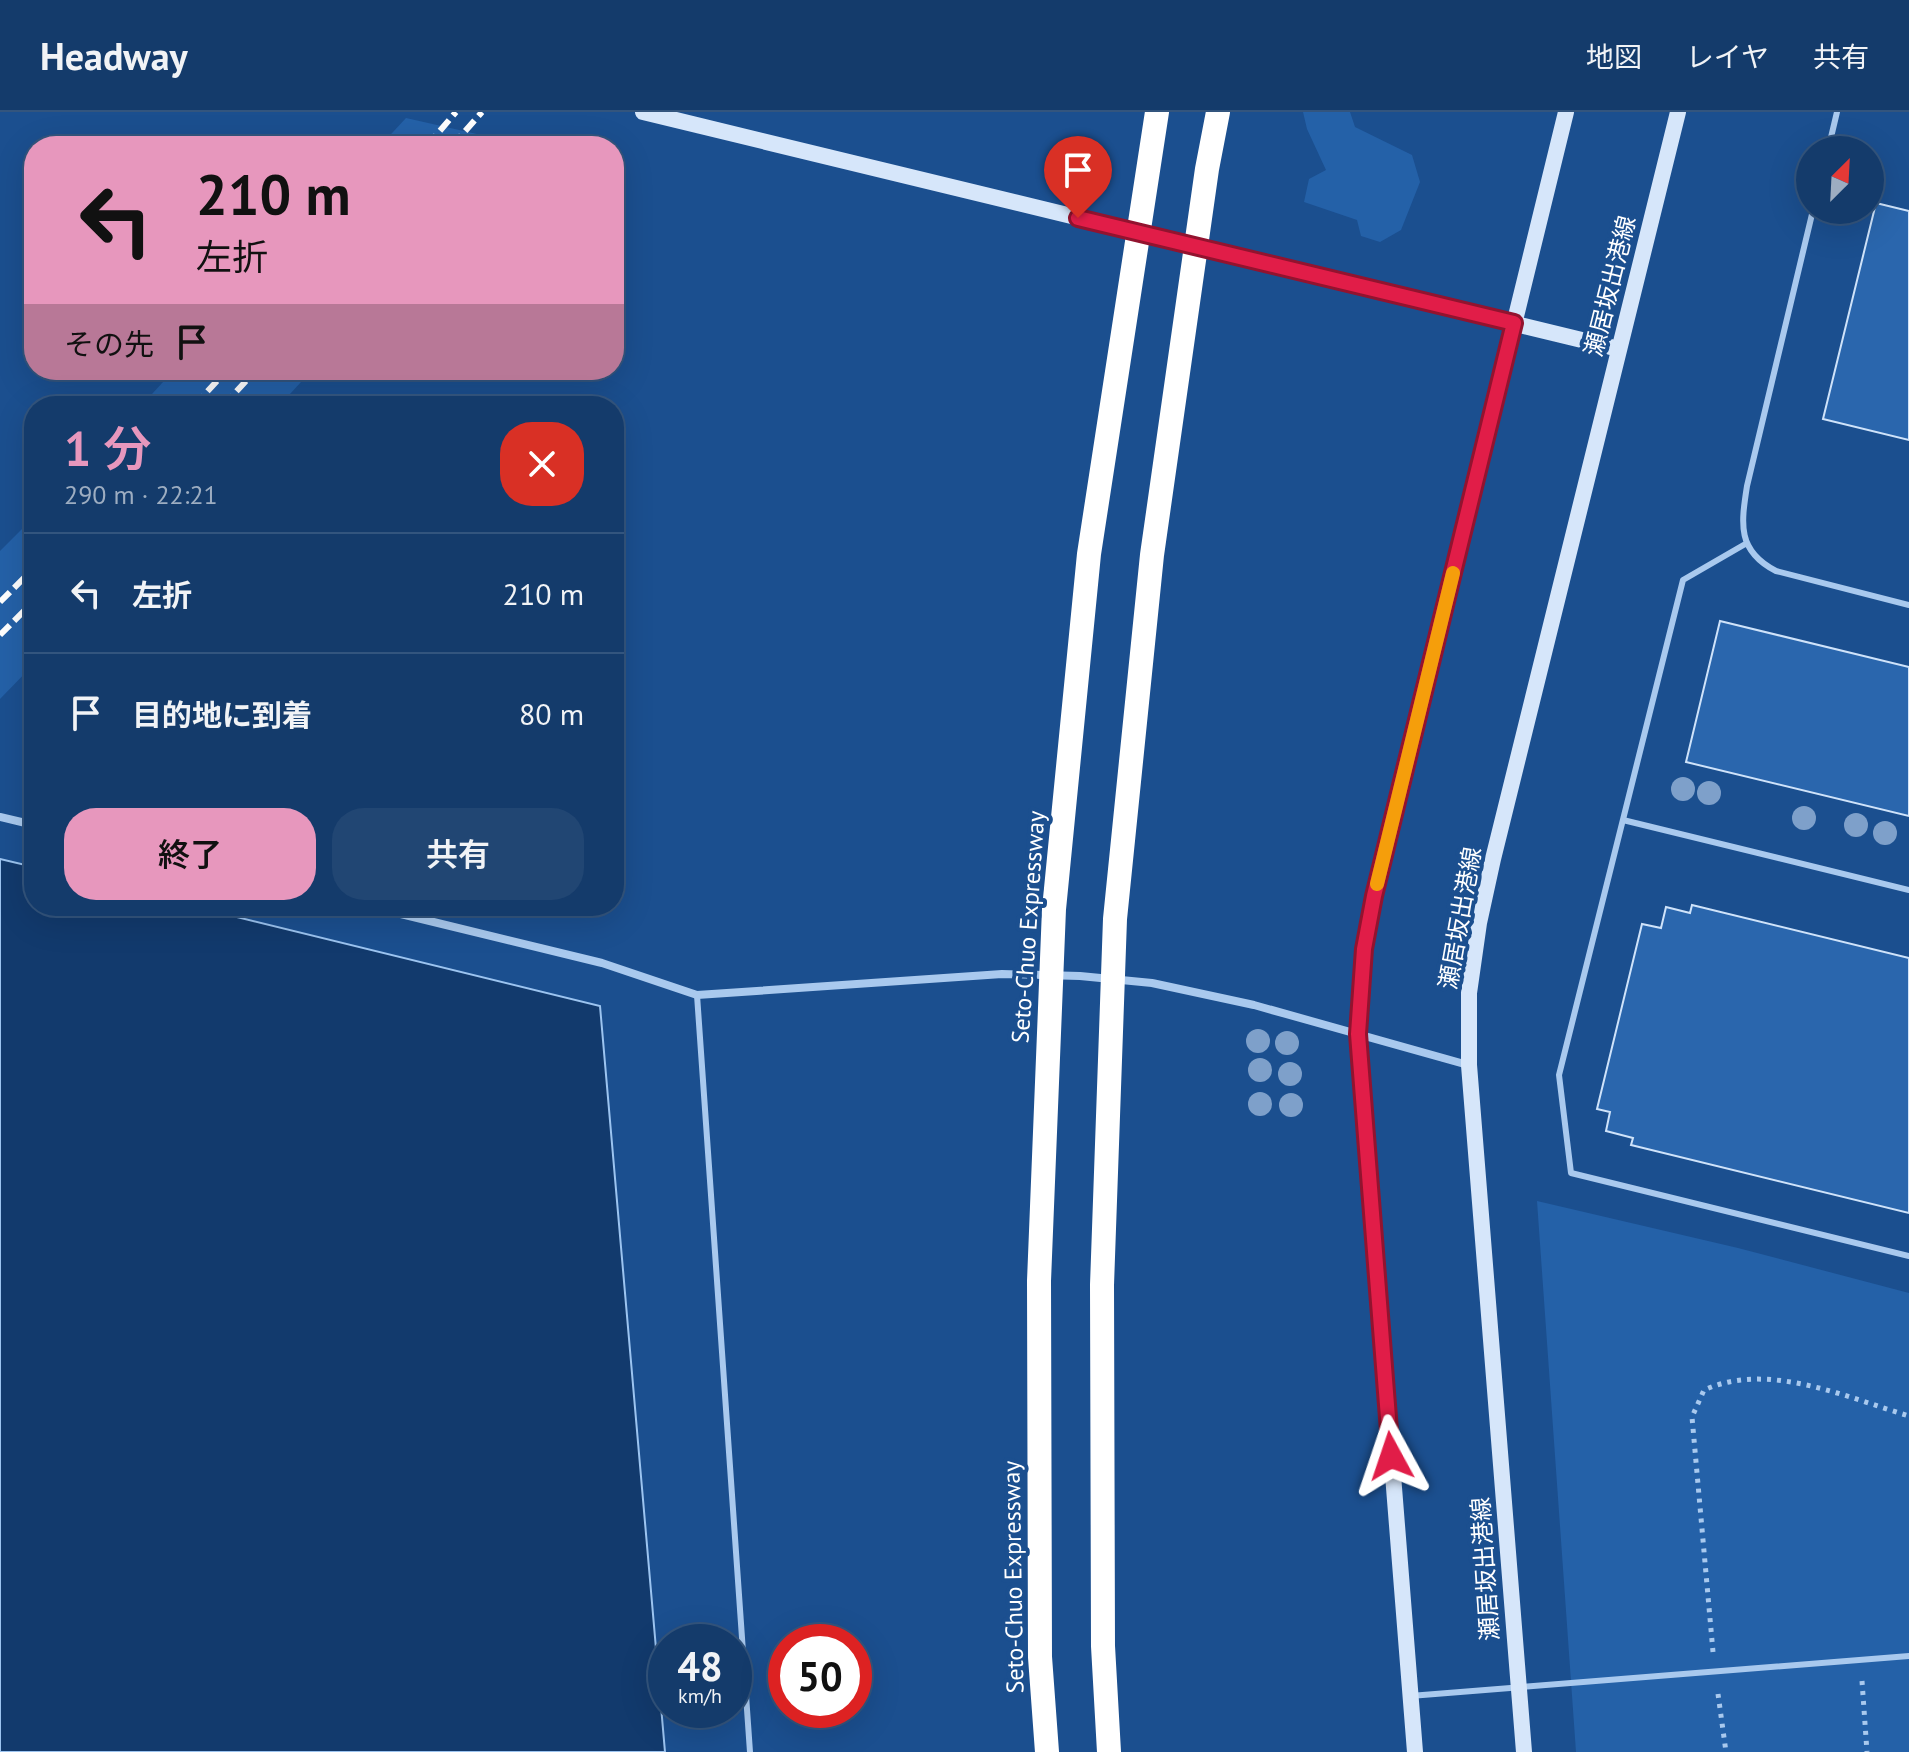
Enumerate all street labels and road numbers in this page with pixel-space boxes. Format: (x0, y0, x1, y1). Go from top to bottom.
street label: 瀬居坂出港線 (1578, 212, 1642, 360)
street label: Seto-Chuo Expressway (1004, 810, 1052, 1044)
street label: 瀬居坂出港線 (1432, 844, 1488, 992)
street label: Seto-Chuo Expressway (995, 1460, 1031, 1694)
street label: 瀬居坂出港線 (1465, 1496, 1505, 1642)

